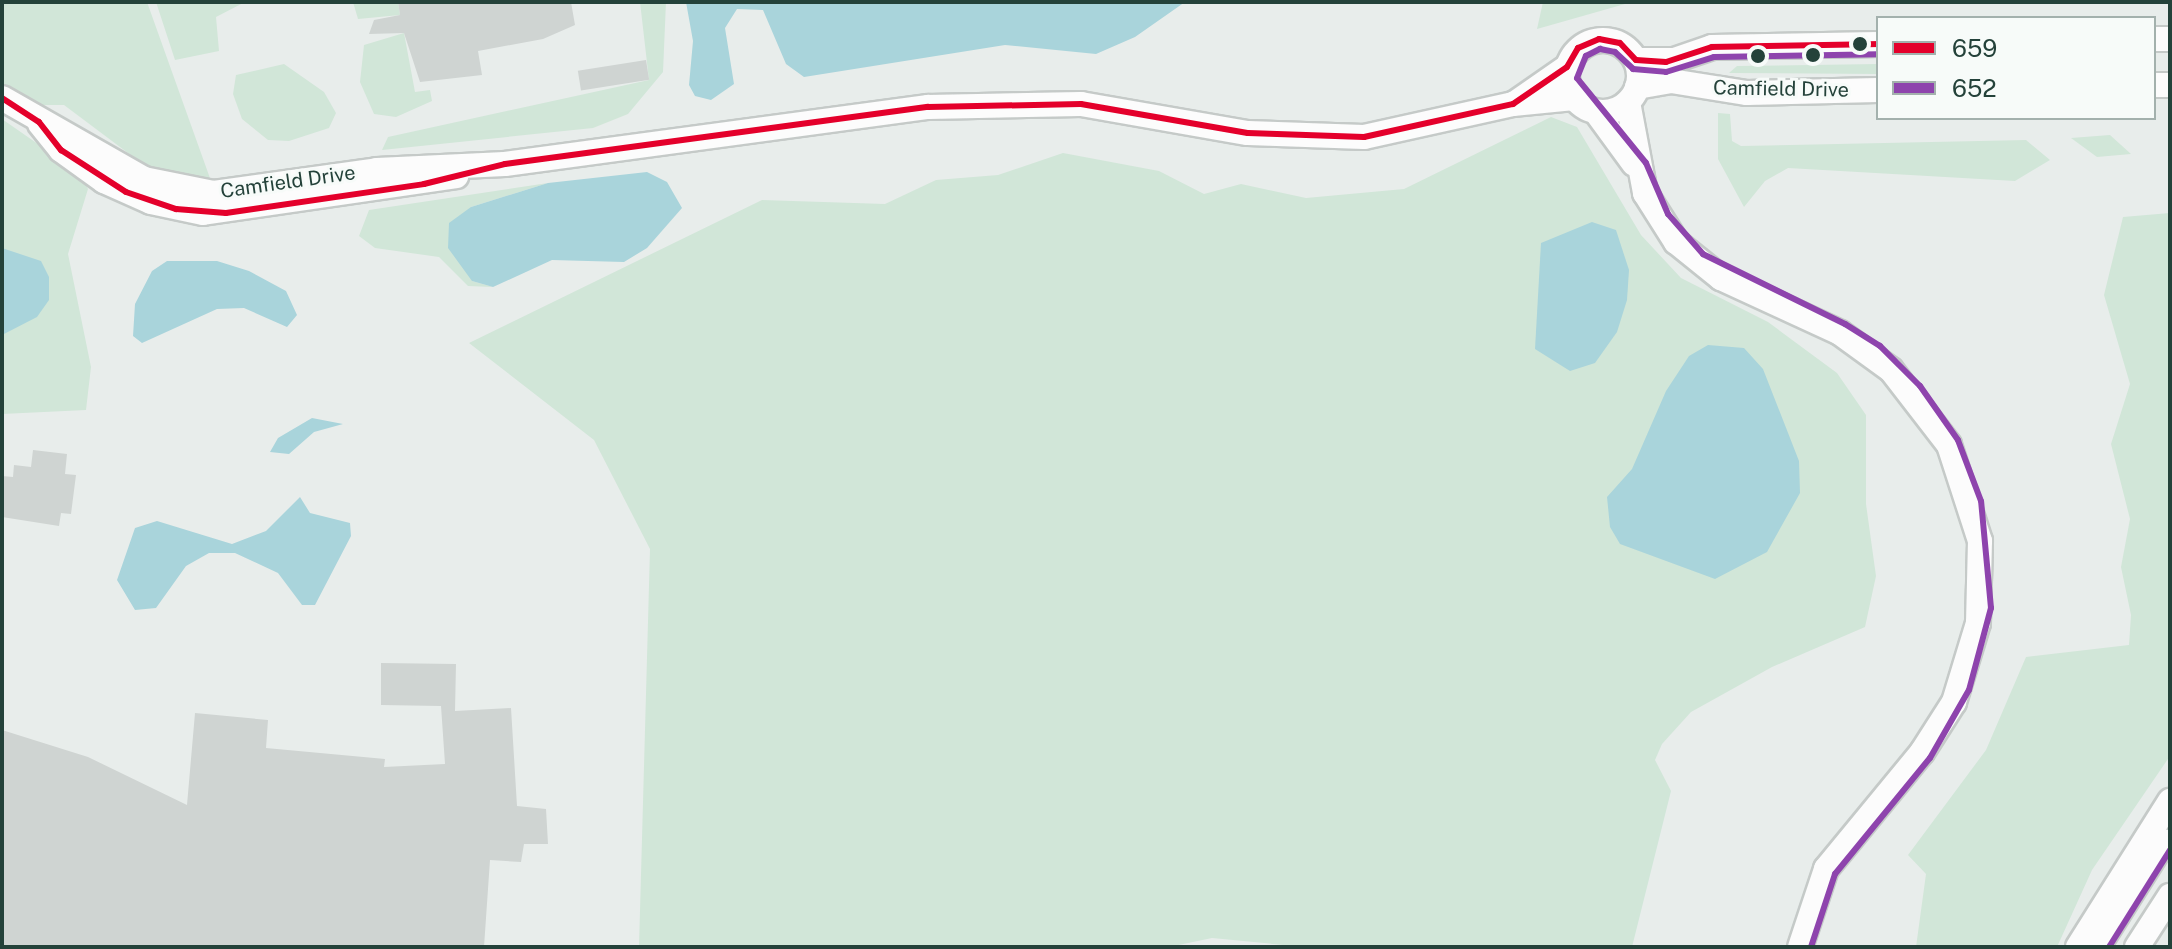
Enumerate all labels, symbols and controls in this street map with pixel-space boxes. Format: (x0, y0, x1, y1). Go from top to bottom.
legend (1876, 16, 2156, 120)
text: 659 (1952, 34, 1997, 62)
unlabelled marker (1852, 36, 1868, 52)
unlabelled marker (1805, 47, 1821, 63)
unlabelled marker (1750, 48, 1766, 64)
text: 652 (1952, 74, 1997, 102)
street label: Camfield Drive (1713, 76, 1849, 102)
street label: Camfield Drive (219, 161, 357, 203)

